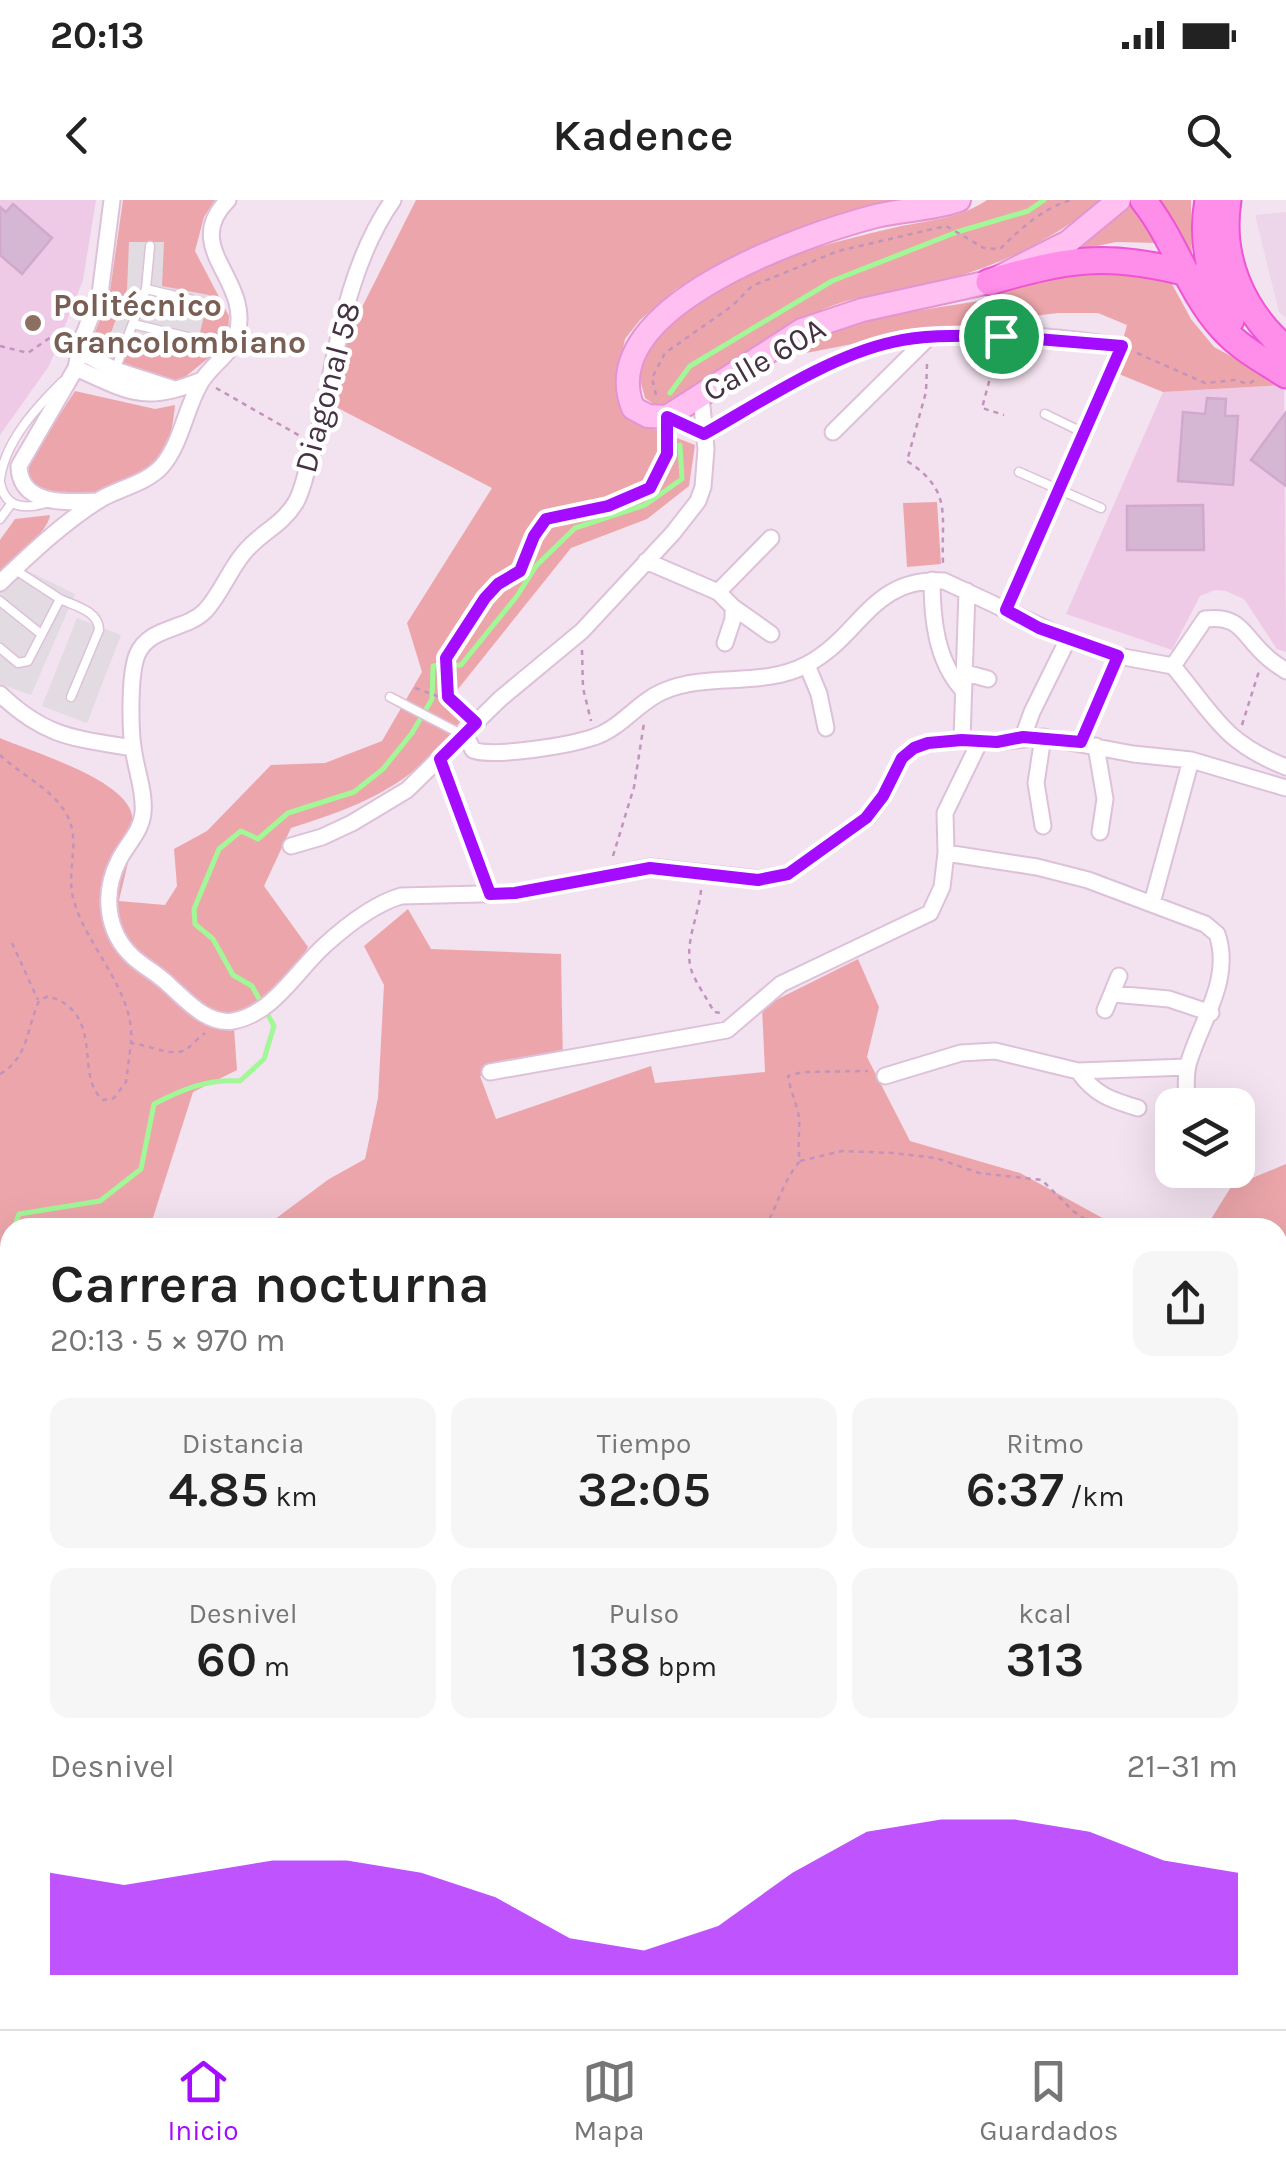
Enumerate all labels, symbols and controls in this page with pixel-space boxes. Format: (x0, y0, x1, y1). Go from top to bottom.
text: 20:13 (50, 13, 144, 58)
icon: back (50, 108, 105, 163)
icon: search (1181, 108, 1236, 163)
text: Kadence (553, 109, 733, 161)
place label: Politécnico Grancolombiano (53, 287, 306, 361)
pin (959, 294, 1044, 379)
street label: Diagonal 58 (287, 298, 368, 476)
icon: arrive (974, 309, 1029, 364)
street label: Calle 60A (697, 310, 832, 409)
marker: Politécnico Grancolombiano (22, 312, 44, 334)
map controls (1155, 1088, 1255, 1188)
button: layers (1155, 1088, 1255, 1188)
button: share (1133, 1251, 1238, 1356)
text: Carrera nocturna (50, 1252, 490, 1316)
text: 20:13 · 5 × 970 m (50, 1322, 285, 1359)
text: Distancia (182, 1427, 304, 1460)
text: Tiempo (597, 1427, 691, 1460)
text: Ritmo (1006, 1427, 1084, 1460)
text: 4.85 (169, 1460, 269, 1519)
text: 32:05 (577, 1460, 711, 1519)
text: 6:37 (966, 1460, 1064, 1519)
text: km (269, 1480, 317, 1513)
text: /km (1064, 1480, 1124, 1513)
text: Desnivel (188, 1597, 298, 1630)
text: Pulso (609, 1597, 679, 1630)
text: kcal (1018, 1597, 1072, 1630)
text: 60 (196, 1630, 257, 1689)
text: 138 (571, 1630, 651, 1689)
text: 313 (1006, 1630, 1084, 1689)
text: m (257, 1650, 290, 1683)
text: bpm (651, 1650, 717, 1683)
text: Desnivel (50, 1748, 175, 1785)
text: 21–31 m (1127, 1748, 1238, 1785)
tab: Inicio (167, 2054, 239, 2147)
tab: Mapa (574, 2054, 644, 2147)
tab: Guardados (979, 2054, 1119, 2147)

